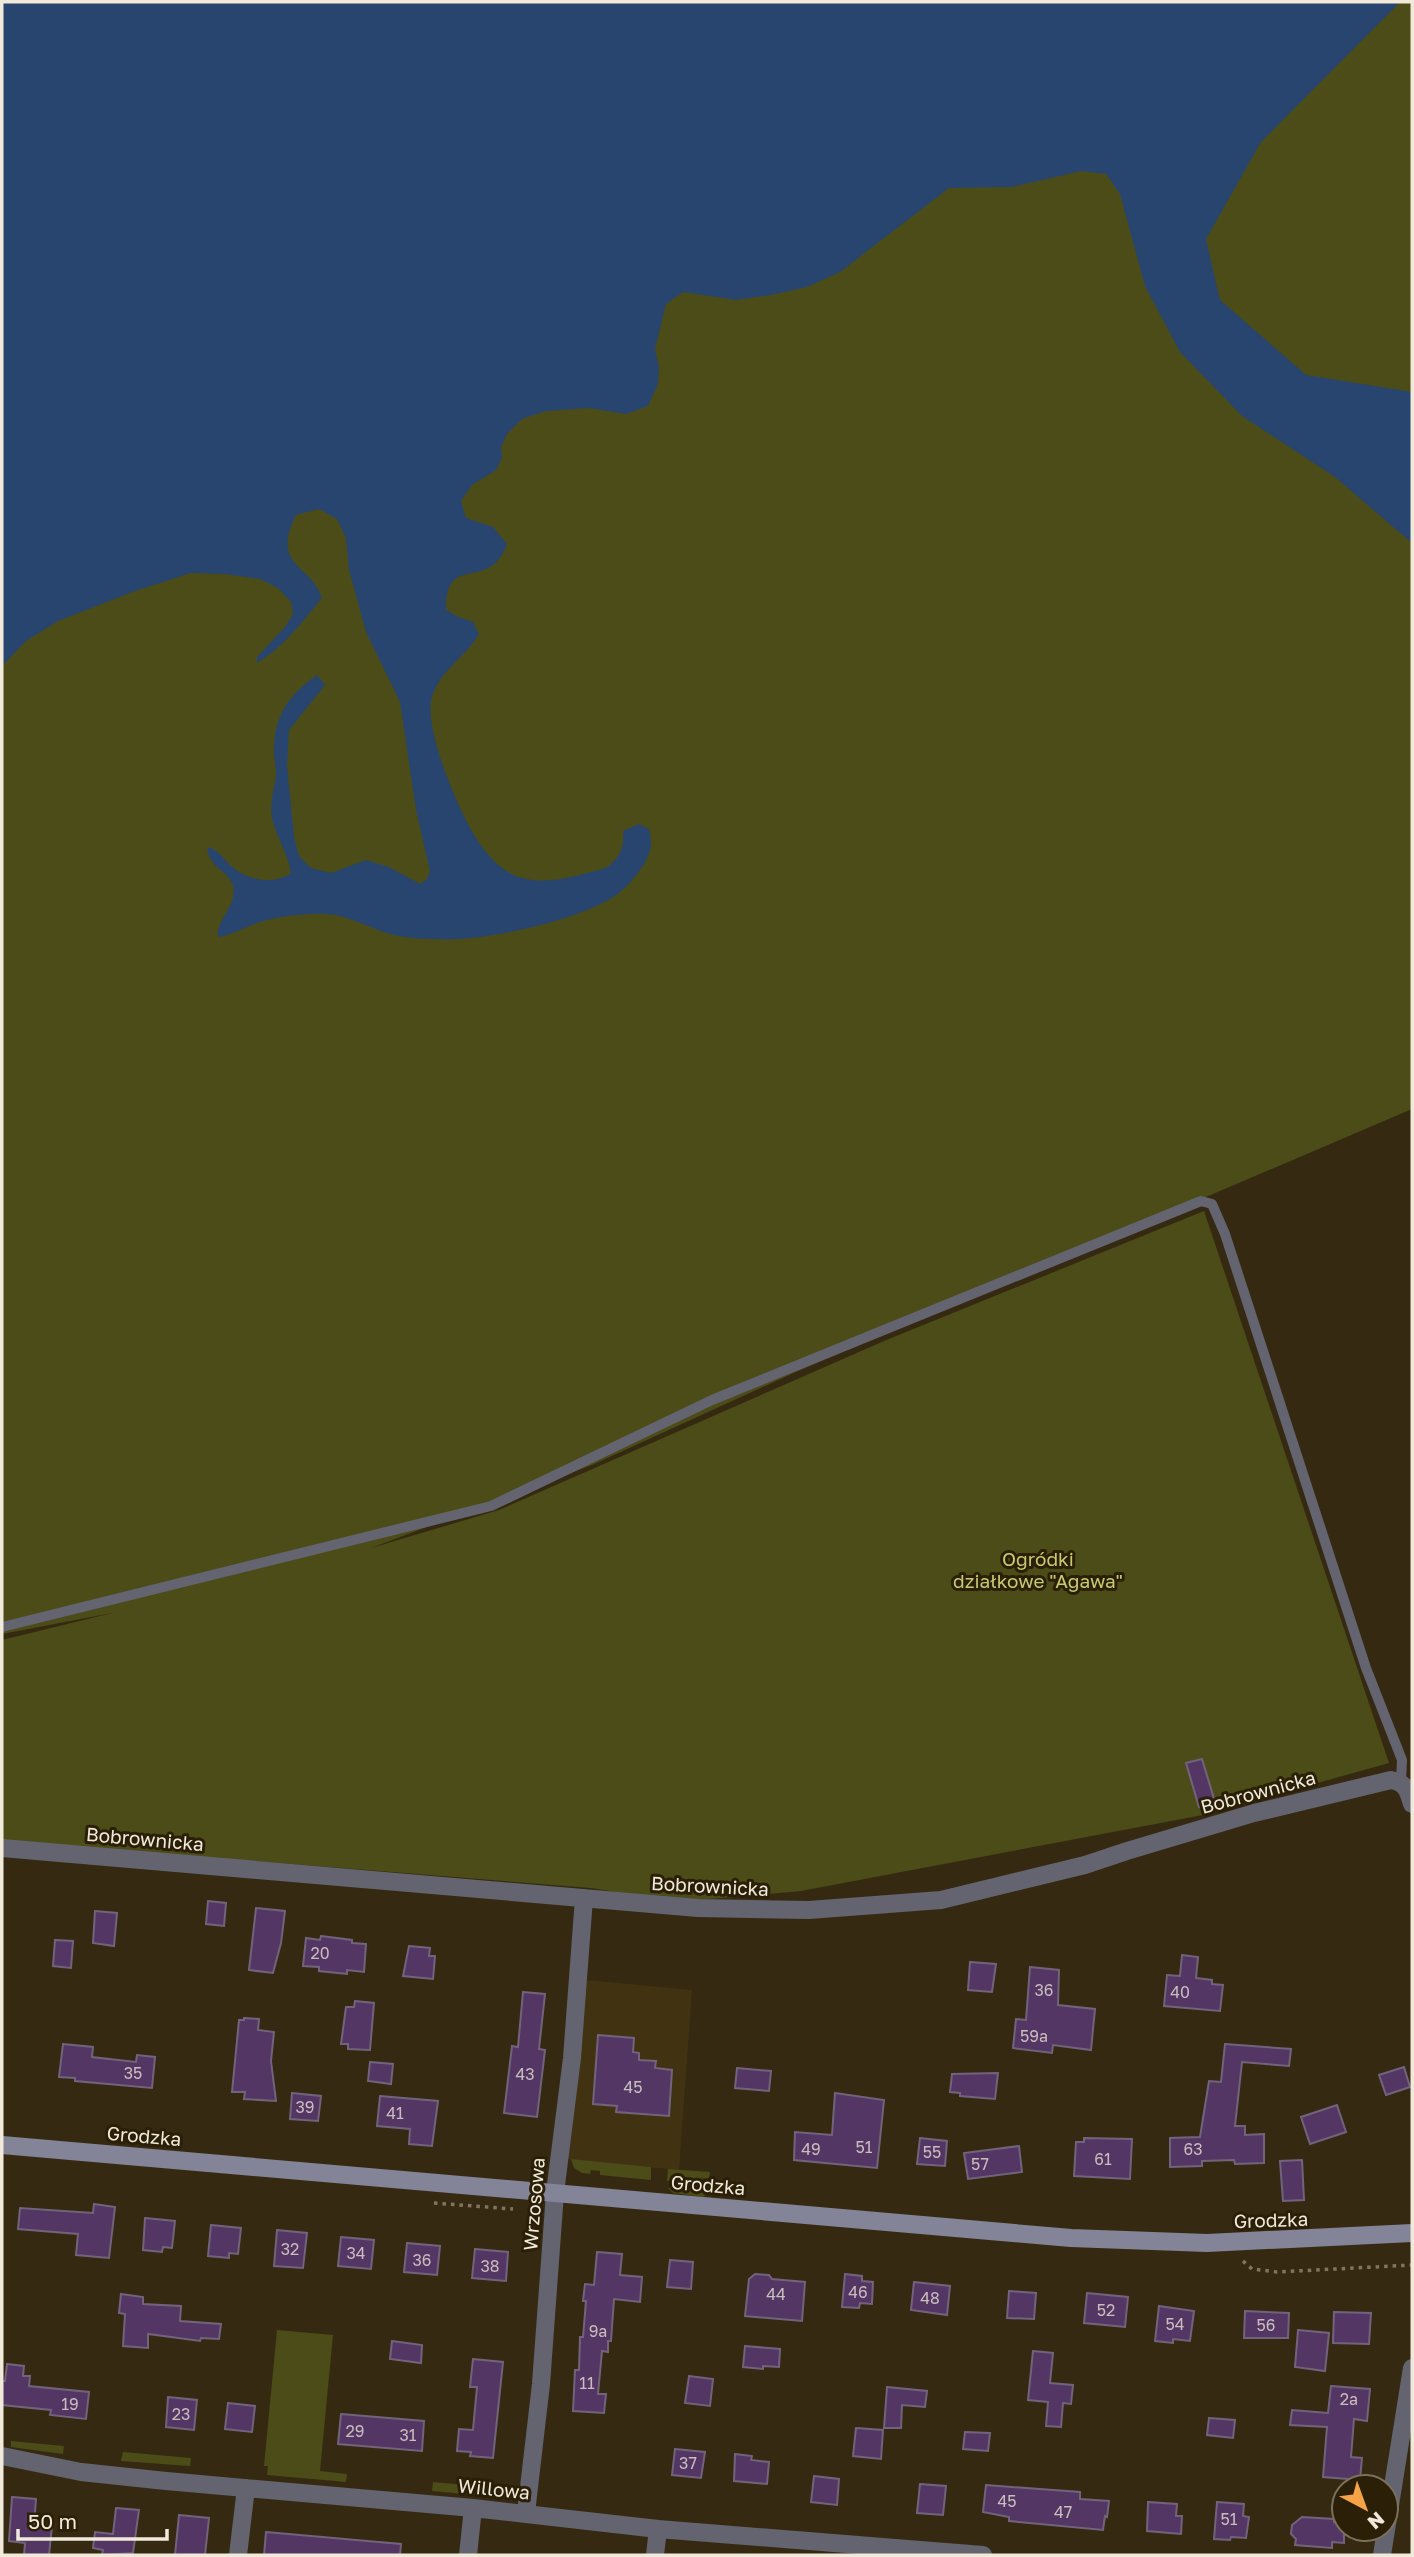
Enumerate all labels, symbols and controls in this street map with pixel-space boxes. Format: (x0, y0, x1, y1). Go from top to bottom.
park label: Ogródki działkowe "Agawa" (953, 1547, 1123, 1592)
street label: Bobrownicka (1198, 1765, 1318, 1818)
street label: Bobrownicka (85, 1822, 205, 1855)
street label: Bobrownicka (650, 1871, 770, 1900)
house number: 20 (310, 1943, 330, 1963)
house number: 36 (1034, 1980, 1054, 2000)
house number: 40 (1170, 1982, 1190, 2002)
house number: 59a (1020, 2026, 1048, 2046)
house number: 35 (124, 2063, 142, 2083)
house number: 43 (515, 2064, 535, 2084)
house number: 45 (623, 2077, 643, 2097)
house number: 39 (295, 2097, 315, 2117)
house number: 41 (386, 2103, 404, 2123)
street label: Grodzka (106, 2121, 182, 2150)
house number: 51 (855, 2137, 873, 2157)
house number: 49 (801, 2139, 821, 2159)
house number: 63 (1183, 2139, 1203, 2159)
house number: 55 (923, 2142, 941, 2162)
house number: 61 (1094, 2149, 1112, 2169)
house number: 57 (971, 2154, 989, 2174)
street label: Wrzosowa (518, 2156, 549, 2252)
street label: Grodzka (670, 2170, 746, 2199)
street label: Grodzka (1233, 2207, 1309, 2232)
house number: 32 (281, 2239, 299, 2259)
house number: 34 (346, 2243, 366, 2263)
house number: 36 (412, 2250, 432, 2270)
house number: 38 (480, 2256, 500, 2276)
house number: 46 (848, 2282, 868, 2302)
house number: 44 (766, 2284, 786, 2304)
house number: 48 (920, 2288, 940, 2308)
house number: 52 (1097, 2300, 1115, 2320)
house number: 54 (1165, 2314, 1185, 2334)
house number: 56 (1257, 2315, 1275, 2335)
house number: 9a (589, 2321, 607, 2341)
house number: 11 (579, 2373, 595, 2393)
house number: 2a (1340, 2389, 1358, 2409)
house number: 19 (61, 2394, 79, 2414)
house number: 23 (172, 2404, 190, 2424)
house number: 29 (346, 2421, 364, 2441)
house number: 31 (399, 2425, 417, 2445)
house number: 37 (679, 2453, 697, 2473)
street label: Willowa (457, 2473, 531, 2504)
north arrow (1330, 2473, 1400, 2543)
house number: 45 (997, 2491, 1017, 2511)
scale bar (18, 2498, 166, 2542)
house number: 47 (1054, 2502, 1072, 2522)
text: 50 m (28, 2508, 77, 2534)
text: N (1363, 2508, 1389, 2535)
house number: 51 (1220, 2509, 1238, 2529)

